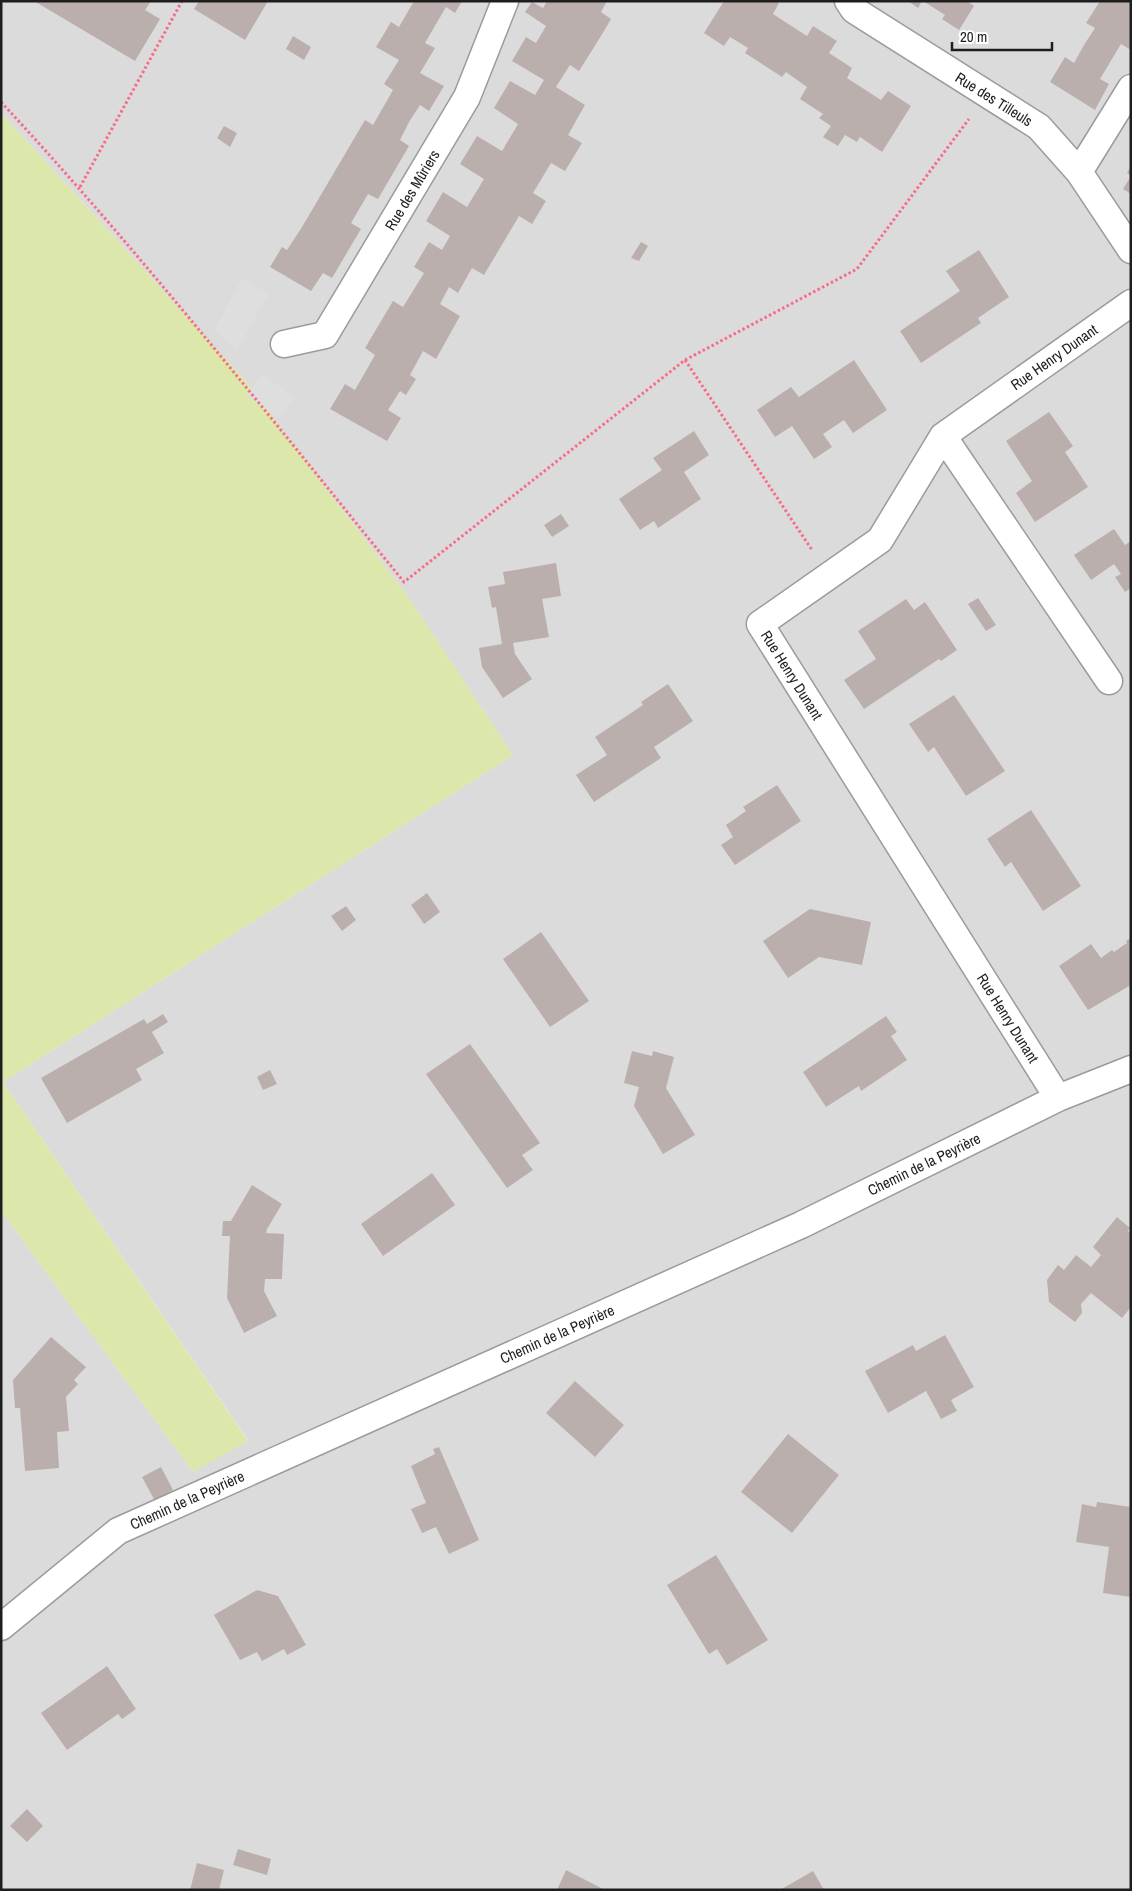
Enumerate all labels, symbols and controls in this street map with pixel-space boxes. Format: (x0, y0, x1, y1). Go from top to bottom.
scale bar (952, 20, 1052, 52)
text: 20 m (960, 26, 987, 47)
street label: Rue des Tilleuls (951, 67, 1037, 131)
street label: Rue des Mûriers (380, 146, 444, 234)
street label: Rue Henry Dunant (1006, 319, 1102, 395)
street label: Rue Henry Dunant (756, 626, 828, 724)
street label: Rue Henry Dunant (972, 969, 1044, 1067)
street label: Chemin de la Peyrière (864, 1128, 984, 1200)
street label: Chemin de la Peyrière (497, 1299, 618, 1369)
street label: Chemin de la Peyrière (127, 1465, 248, 1535)

